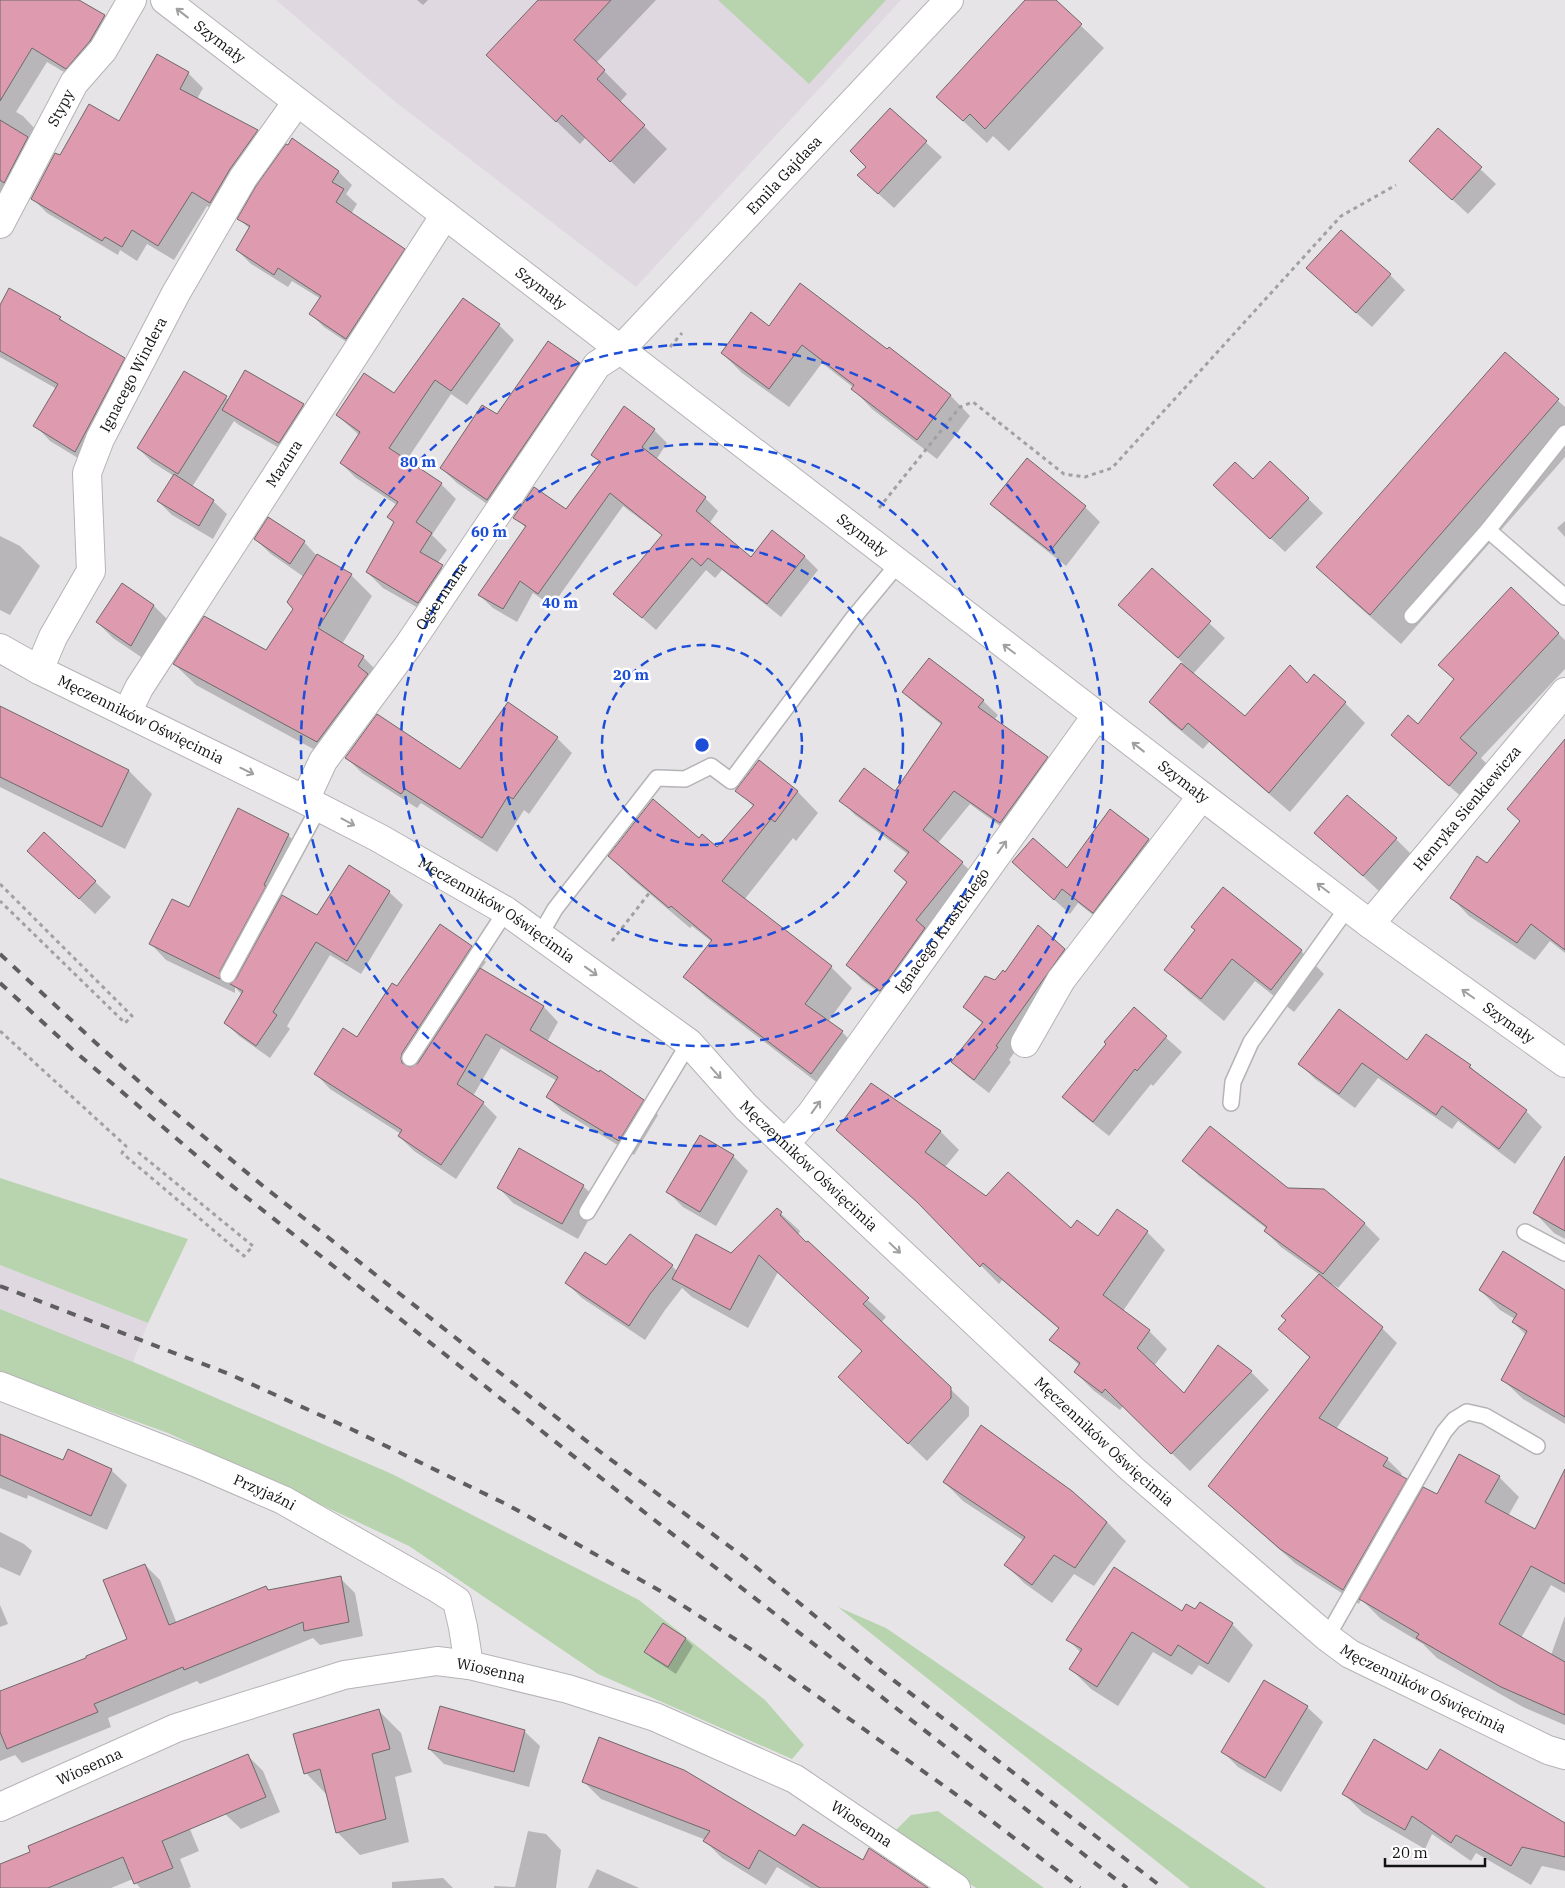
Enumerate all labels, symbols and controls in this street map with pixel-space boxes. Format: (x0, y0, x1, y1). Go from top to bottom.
one-way arrow (175, 8, 188, 19)
street label: Szymały (191, 16, 249, 67)
street label: Stypy (43, 86, 78, 130)
street label: Emila Gajdasa (742, 131, 826, 218)
street label: Szymały (512, 263, 571, 314)
street label: Ignacego Windera (95, 314, 171, 435)
street label: Mazura (261, 436, 306, 491)
text: 80 m (400, 452, 436, 471)
street label: Szymały (833, 509, 892, 560)
text: 60 m (471, 522, 507, 541)
street label: Ogiermana (411, 558, 471, 634)
text: 40 m (542, 593, 578, 612)
one-way arrow (1003, 643, 1016, 654)
text: 20 m (613, 665, 649, 684)
street label: Męczenników Oświęcimia (55, 671, 227, 768)
centre of rings (693, 736, 711, 754)
one-way arrow (1132, 742, 1145, 753)
street label: Henryka Sienkiewicza (1409, 742, 1525, 875)
street label: Szymały (1154, 756, 1213, 807)
one-way arrow (239, 767, 254, 776)
one-way arrow (340, 818, 355, 827)
one-way arrow (997, 840, 1007, 854)
street label: Męczenników Oświęcimia (415, 853, 579, 967)
street label: Ignacego Krasickiego (890, 864, 993, 997)
one-way arrow (1317, 883, 1330, 894)
one-way arrow (584, 966, 598, 976)
one-way arrow (1461, 989, 1475, 999)
street label: Szymały (1479, 998, 1539, 1048)
one-way arrow (710, 1067, 722, 1080)
street label: Męczenników Oświęcimia (736, 1096, 882, 1235)
one-way arrow (811, 1100, 821, 1114)
one-way arrow (889, 1242, 902, 1254)
street label: Męczenników Oświęcimia (1031, 1373, 1178, 1510)
street label: Przyjaźni (231, 1470, 299, 1514)
street label: Męczenników Oświęcimia (1336, 1640, 1509, 1737)
street label: Wiosenna (455, 1654, 527, 1687)
street label: Wiosenna (53, 1743, 125, 1789)
street label: Wiosenna (827, 1796, 896, 1851)
scale bar (1385, 1836, 1485, 1868)
text: 20 m (1392, 1843, 1428, 1862)

